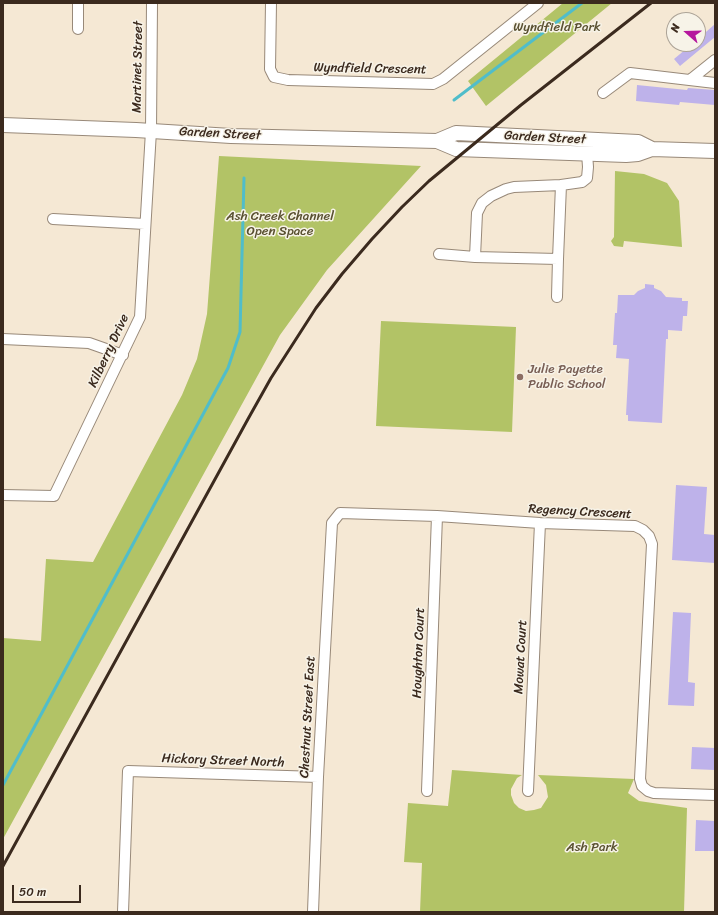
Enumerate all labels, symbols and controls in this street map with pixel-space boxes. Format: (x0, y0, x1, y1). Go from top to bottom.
north arrow (666, 12, 706, 52)
park label: Wyndfield Park (513, 20, 601, 36)
street label: Martinet Street (129, 21, 147, 113)
text: N (665, 21, 685, 35)
street label: Wyndfield Crescent (313, 60, 427, 78)
street label: Garden Street (179, 124, 261, 144)
street label: Garden Street (504, 128, 586, 148)
park label: Ash Creek Channel Open Space (226, 209, 334, 240)
street label: Kilberry Drive (85, 312, 133, 390)
place label: Julie Payette Public School (528, 362, 606, 393)
marker: Julie Payette Public School (515, 372, 525, 382)
street label: Regency Crescent (528, 502, 632, 522)
street label: Houghton Court (410, 607, 428, 699)
street label: Mowat Court (511, 619, 531, 695)
street label: Chestnut Street East (297, 655, 319, 779)
street label: Hickory Street North (161, 751, 285, 771)
park label: Ash Park (566, 840, 618, 856)
scale bar (14, 877, 83, 903)
text: 50 m (19, 881, 46, 903)

